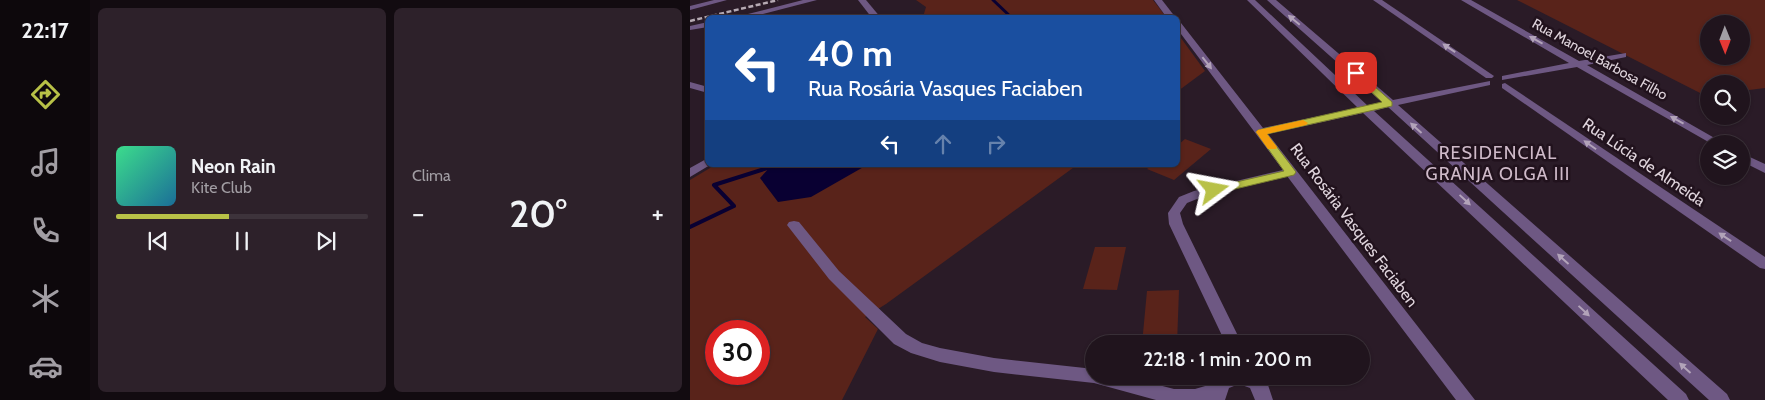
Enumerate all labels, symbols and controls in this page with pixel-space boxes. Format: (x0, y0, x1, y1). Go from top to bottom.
street label: Rua Manoel Barbosa Filho (1529, 14, 1671, 104)
one-way arrow (1288, 15, 1301, 26)
north arrow (1700, 15, 1750, 65)
map controls (1700, 15, 1750, 185)
text: 22:17 (21, 17, 69, 44)
text: 40 m (808, 32, 893, 75)
icon: left (725, 35, 790, 100)
one-way arrow (1529, 36, 1542, 45)
one-way arrow (1442, 44, 1455, 53)
pin (1335, 52, 1377, 94)
one-way arrow (1202, 56, 1213, 69)
icon: arrive (1342, 59, 1370, 87)
text: Rua Rosária Vasques Faciaben (808, 75, 1083, 102)
button: search (1700, 75, 1750, 125)
icon: directions (28, 77, 63, 112)
street label: Rua Lúcia de Almeida (1579, 114, 1709, 210)
one-way arrow (1670, 116, 1685, 124)
one-way arrow (1411, 122, 1423, 134)
icon: left (876, 130, 904, 158)
icon: ahead (929, 130, 957, 158)
icon: right (982, 130, 1010, 158)
button: layers (1700, 135, 1750, 185)
street label: Rua Rosária Vasques Faciaben (1286, 139, 1422, 311)
one-way arrow (1584, 140, 1597, 150)
district label: RESIDENCIAL GRANJA OLGA III (1426, 142, 1570, 185)
icon: music (28, 145, 63, 180)
text: Neon Rain (191, 155, 276, 178)
position arrow (1187, 163, 1239, 215)
text: Clima (412, 166, 451, 185)
text: Kite Club (191, 178, 252, 197)
text: 20° (509, 190, 567, 237)
one-way arrow (1459, 194, 1471, 206)
text: − (412, 196, 424, 230)
text: + (652, 196, 664, 230)
icon: phone (28, 213, 63, 248)
icon: previous (144, 227, 172, 255)
icon: pause (228, 227, 256, 255)
icon: next (312, 227, 340, 255)
one-way arrow (1718, 232, 1731, 242)
one-way arrow (1557, 254, 1570, 265)
icon: climate (28, 281, 63, 316)
one-way arrow (1578, 305, 1590, 317)
speed limit sign: 30 (705, 320, 770, 385)
text: 22:18 · 1 min · 200 m (1143, 348, 1312, 371)
icon: car (28, 349, 63, 384)
one-way arrow (1678, 362, 1691, 373)

